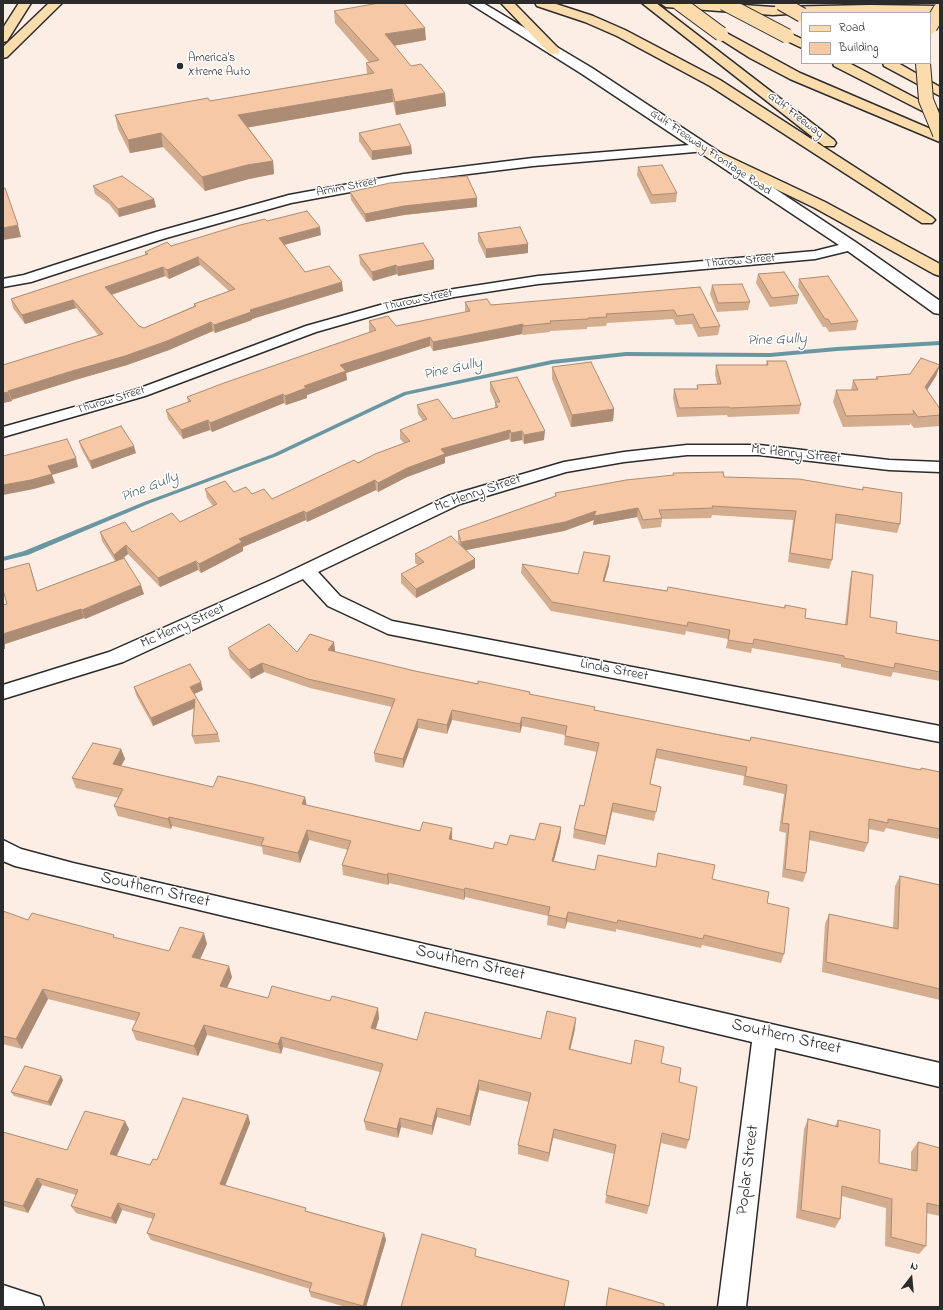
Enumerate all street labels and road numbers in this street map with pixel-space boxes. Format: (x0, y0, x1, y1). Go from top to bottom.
street label: Gulf Freeway (764, 90, 826, 142)
street label: Gulf Freeway Frontage Road (647, 107, 773, 199)
street label: Arnim Street (315, 175, 379, 201)
street label: Thurow Street (704, 252, 776, 272)
street label: Thurow Street (382, 287, 454, 315)
street label: Thurow Street (75, 384, 147, 418)
street label: Mc Henry Street (750, 442, 842, 468)
street label: Mc Henry Street (433, 471, 523, 517)
street label: Mc Henry Street (138, 601, 228, 653)
street label: Linda Street (579, 656, 649, 686)
street label: Southern Street (98, 869, 212, 913)
street label: Southern Street (413, 942, 527, 986)
street label: Southern Street (729, 1016, 843, 1060)
street label: Poplar Street (733, 1124, 765, 1216)

